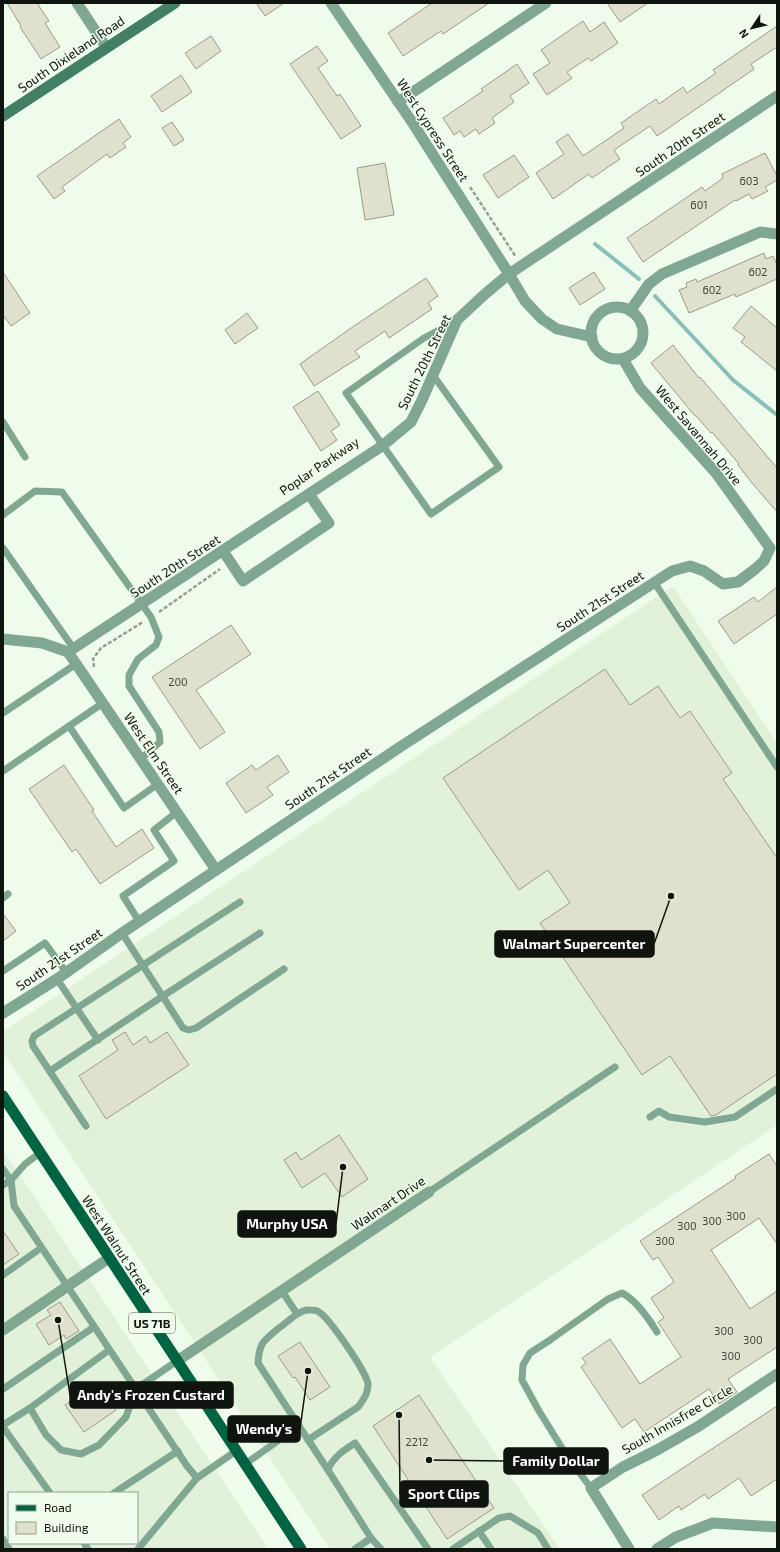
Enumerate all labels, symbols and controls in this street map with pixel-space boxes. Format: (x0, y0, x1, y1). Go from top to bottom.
north arrow (732, 8, 772, 48)
street label: South Dixieland Road (15, 12, 127, 96)
text: N (736, 27, 751, 41)
street label: West Cypress Street (394, 76, 472, 185)
street label: South 20th Street (632, 108, 728, 180)
house number: 603 (739, 174, 759, 187)
house number: 601 (690, 198, 708, 211)
house number: 602 (748, 265, 768, 278)
house number: 602 (702, 283, 722, 296)
street label: South 20th Street (394, 312, 454, 412)
street label: West Savannah Drive (653, 382, 745, 488)
street label: Poplar Parkway (276, 433, 362, 499)
street label: South 20th Street (127, 531, 223, 601)
street label: South 21st Street (553, 567, 647, 635)
house number: 200 (168, 675, 188, 688)
street label: West Elm Street (121, 709, 187, 797)
street label: South 21st Street (282, 743, 374, 813)
street label: South 21st Street (13, 924, 105, 994)
callout: Walmart Supercenter (495, 931, 654, 957)
text: Walmart Supercenter (503, 935, 645, 952)
street label: Walmart Drive (348, 1172, 428, 1234)
street label: West Walnut Street (79, 1192, 155, 1298)
house number: 300 (726, 1209, 746, 1222)
callout: Murphy USA (238, 1211, 336, 1237)
house number: 300 (702, 1214, 722, 1227)
text: Murphy USA (246, 1215, 329, 1232)
house number: 300 (677, 1219, 697, 1232)
house number: 300 (655, 1234, 675, 1247)
road number: US 71B (129, 1313, 175, 1333)
house number: 300 (714, 1324, 734, 1337)
house number: 300 (743, 1333, 763, 1346)
house number: 300 (721, 1349, 741, 1362)
street label: South Innisfree Circle (619, 1381, 735, 1457)
callout: Andy's Frozen Custard (70, 1382, 233, 1408)
text: Andy's Frozen Custard (77, 1386, 225, 1403)
callout: Wendy's (228, 1416, 300, 1442)
text: Wendy's (236, 1420, 292, 1437)
house number: 2212 (406, 1435, 428, 1448)
callout: Family Dollar (504, 1448, 608, 1474)
text: Family Dollar (512, 1452, 600, 1469)
callout: Sport Clips (400, 1481, 488, 1507)
text: Sport Clips (408, 1485, 480, 1502)
legend (8, 1492, 138, 1544)
text: Road (44, 1500, 72, 1514)
text: Building (44, 1520, 89, 1534)

